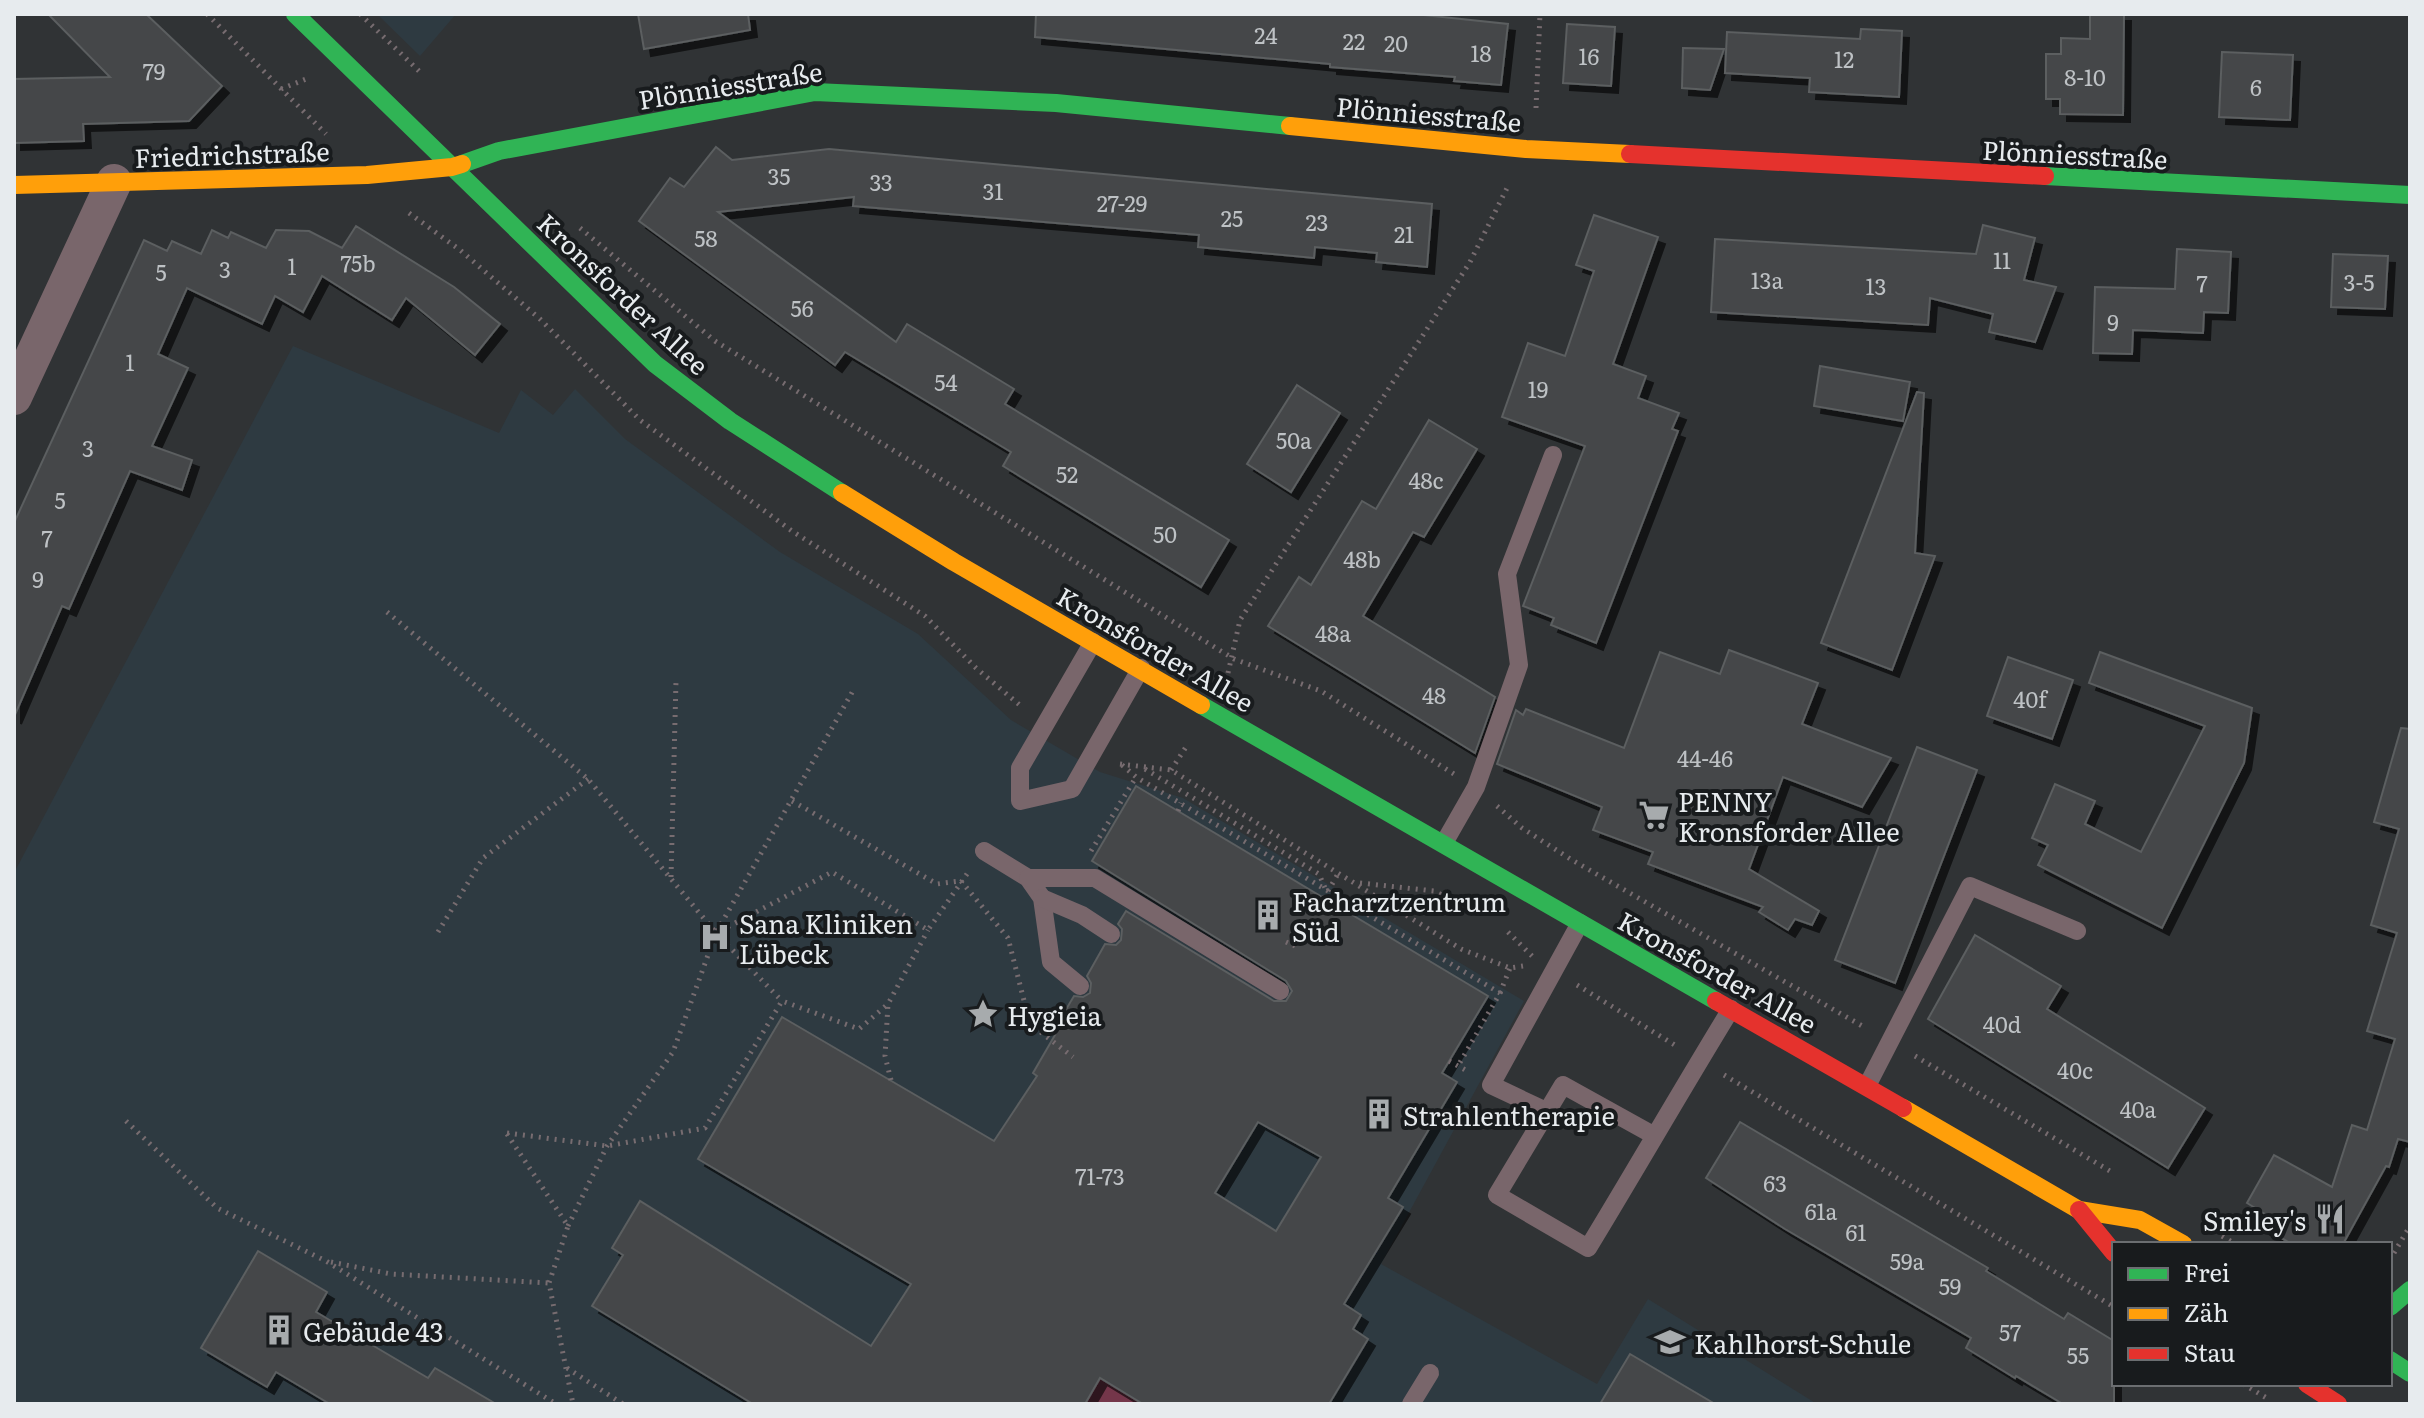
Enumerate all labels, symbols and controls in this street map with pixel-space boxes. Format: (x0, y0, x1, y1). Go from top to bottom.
house number: 24 (1254, 18, 1278, 51)
house number: 22 (1343, 24, 1365, 57)
house number: 20 (1384, 26, 1408, 59)
house number: 18 (1470, 36, 1492, 69)
house number: 16 (1579, 39, 1600, 72)
house number: 12 (1834, 42, 1854, 75)
street label: Plönniesstraße (635, 50, 825, 118)
house number: 79 (143, 54, 165, 87)
house number: 8-10 (2064, 60, 2106, 93)
house number: 6 (2250, 70, 2262, 103)
street label: Plönniesstraße (1335, 85, 1523, 141)
street label: Plönniesstraße (1981, 129, 2169, 177)
street label: Friedrichstraße (134, 130, 330, 176)
house number: 35 (768, 159, 791, 192)
house number: 33 (869, 165, 893, 198)
house number: 31 (983, 174, 1003, 207)
house number: 27-29 (1097, 186, 1147, 219)
house number: 25 (1221, 201, 1243, 234)
street label: Kronsforder Allee (530, 203, 718, 383)
house number: 23 (1305, 205, 1329, 238)
house number: 21 (1394, 217, 1414, 250)
house number: 58 (694, 221, 718, 254)
house number: 11 (1993, 243, 2011, 276)
house number: 75b (340, 246, 376, 279)
house number: 1 (288, 249, 297, 282)
house number: 3 (219, 252, 231, 285)
house number: 5 (155, 255, 167, 288)
house number: 13a (1751, 263, 1784, 296)
house number: 3-5 (2344, 265, 2374, 298)
house number: 7 (2196, 266, 2208, 299)
house number: 13 (1866, 269, 1886, 302)
house number: 56 (791, 291, 814, 324)
house number: 9 (2107, 305, 2119, 338)
house number: 1 (126, 345, 135, 378)
house number: 54 (934, 365, 958, 398)
house number: 19 (1528, 372, 1548, 405)
house number: 50a (1276, 423, 1312, 456)
house number: 3 (82, 431, 94, 464)
house number: 52 (1056, 457, 1078, 490)
house number: 48c (1408, 463, 1444, 496)
house number: 5 (54, 483, 66, 516)
house number: 50 (1153, 517, 1177, 550)
house number: 7 (41, 521, 53, 554)
house number: 48b (1343, 542, 1381, 575)
house number: 9 (32, 562, 44, 595)
street label: Kronsforder Allee (1050, 576, 1262, 720)
house number: 48a (1315, 616, 1351, 649)
house number: 48 (1422, 678, 1446, 711)
house number: 40f (2013, 682, 2048, 715)
house number: 44-46 (1677, 741, 1733, 774)
place label: PENNY Kronsforder Allee (1678, 781, 1900, 850)
supermarket icon: PENNY Kronsforder Allee (1637, 798, 1671, 832)
place label: Facharztzentrum Süd (1292, 881, 1506, 950)
building icon: Facharztzentrum Süd (1251, 898, 1285, 932)
street label: Kronsforder Allee (1612, 900, 1824, 1042)
place label: Sana Kliniken Lübeck (739, 903, 913, 972)
hospital icon: Sana Kliniken Lübeck (698, 920, 732, 954)
place label: Hygieia (1007, 995, 1102, 1034)
place icon: Hygieia (966, 997, 1000, 1031)
house number: 40d (1983, 1007, 2021, 1040)
house number: 40c (2057, 1053, 2093, 1086)
house number: 40a (2120, 1092, 2156, 1125)
place label: Strahlentherapie (1403, 1095, 1615, 1134)
building icon: Strahlentherapie (1362, 1097, 1396, 1131)
house number: 71-73 (1075, 1159, 1125, 1192)
house number: 63 (1763, 1166, 1787, 1199)
house number: 61a (1805, 1194, 1837, 1227)
place label: Smiley's (2203, 1200, 2306, 1239)
restaurant icon: Smiley's (2313, 1202, 2347, 1236)
house number: 61 (1846, 1215, 1866, 1248)
legend (2112, 1242, 2392, 1386)
house number: 59a (1890, 1244, 1924, 1277)
text: Frei (2184, 1254, 2230, 1289)
house number: 59 (1939, 1269, 1961, 1302)
text: Zäh (2184, 1294, 2229, 1329)
place label: Gebäude 43 (303, 1311, 444, 1350)
building icon: Gebäude 43 (262, 1313, 296, 1347)
house number: 57 (1999, 1315, 2021, 1348)
place label: Kahlhorst-Schule (1694, 1323, 1911, 1362)
school or university icon: Kahlhorst-Schule (1653, 1325, 1687, 1359)
text: Stau (2184, 1334, 2235, 1369)
house number: 55 (2067, 1338, 2089, 1371)

